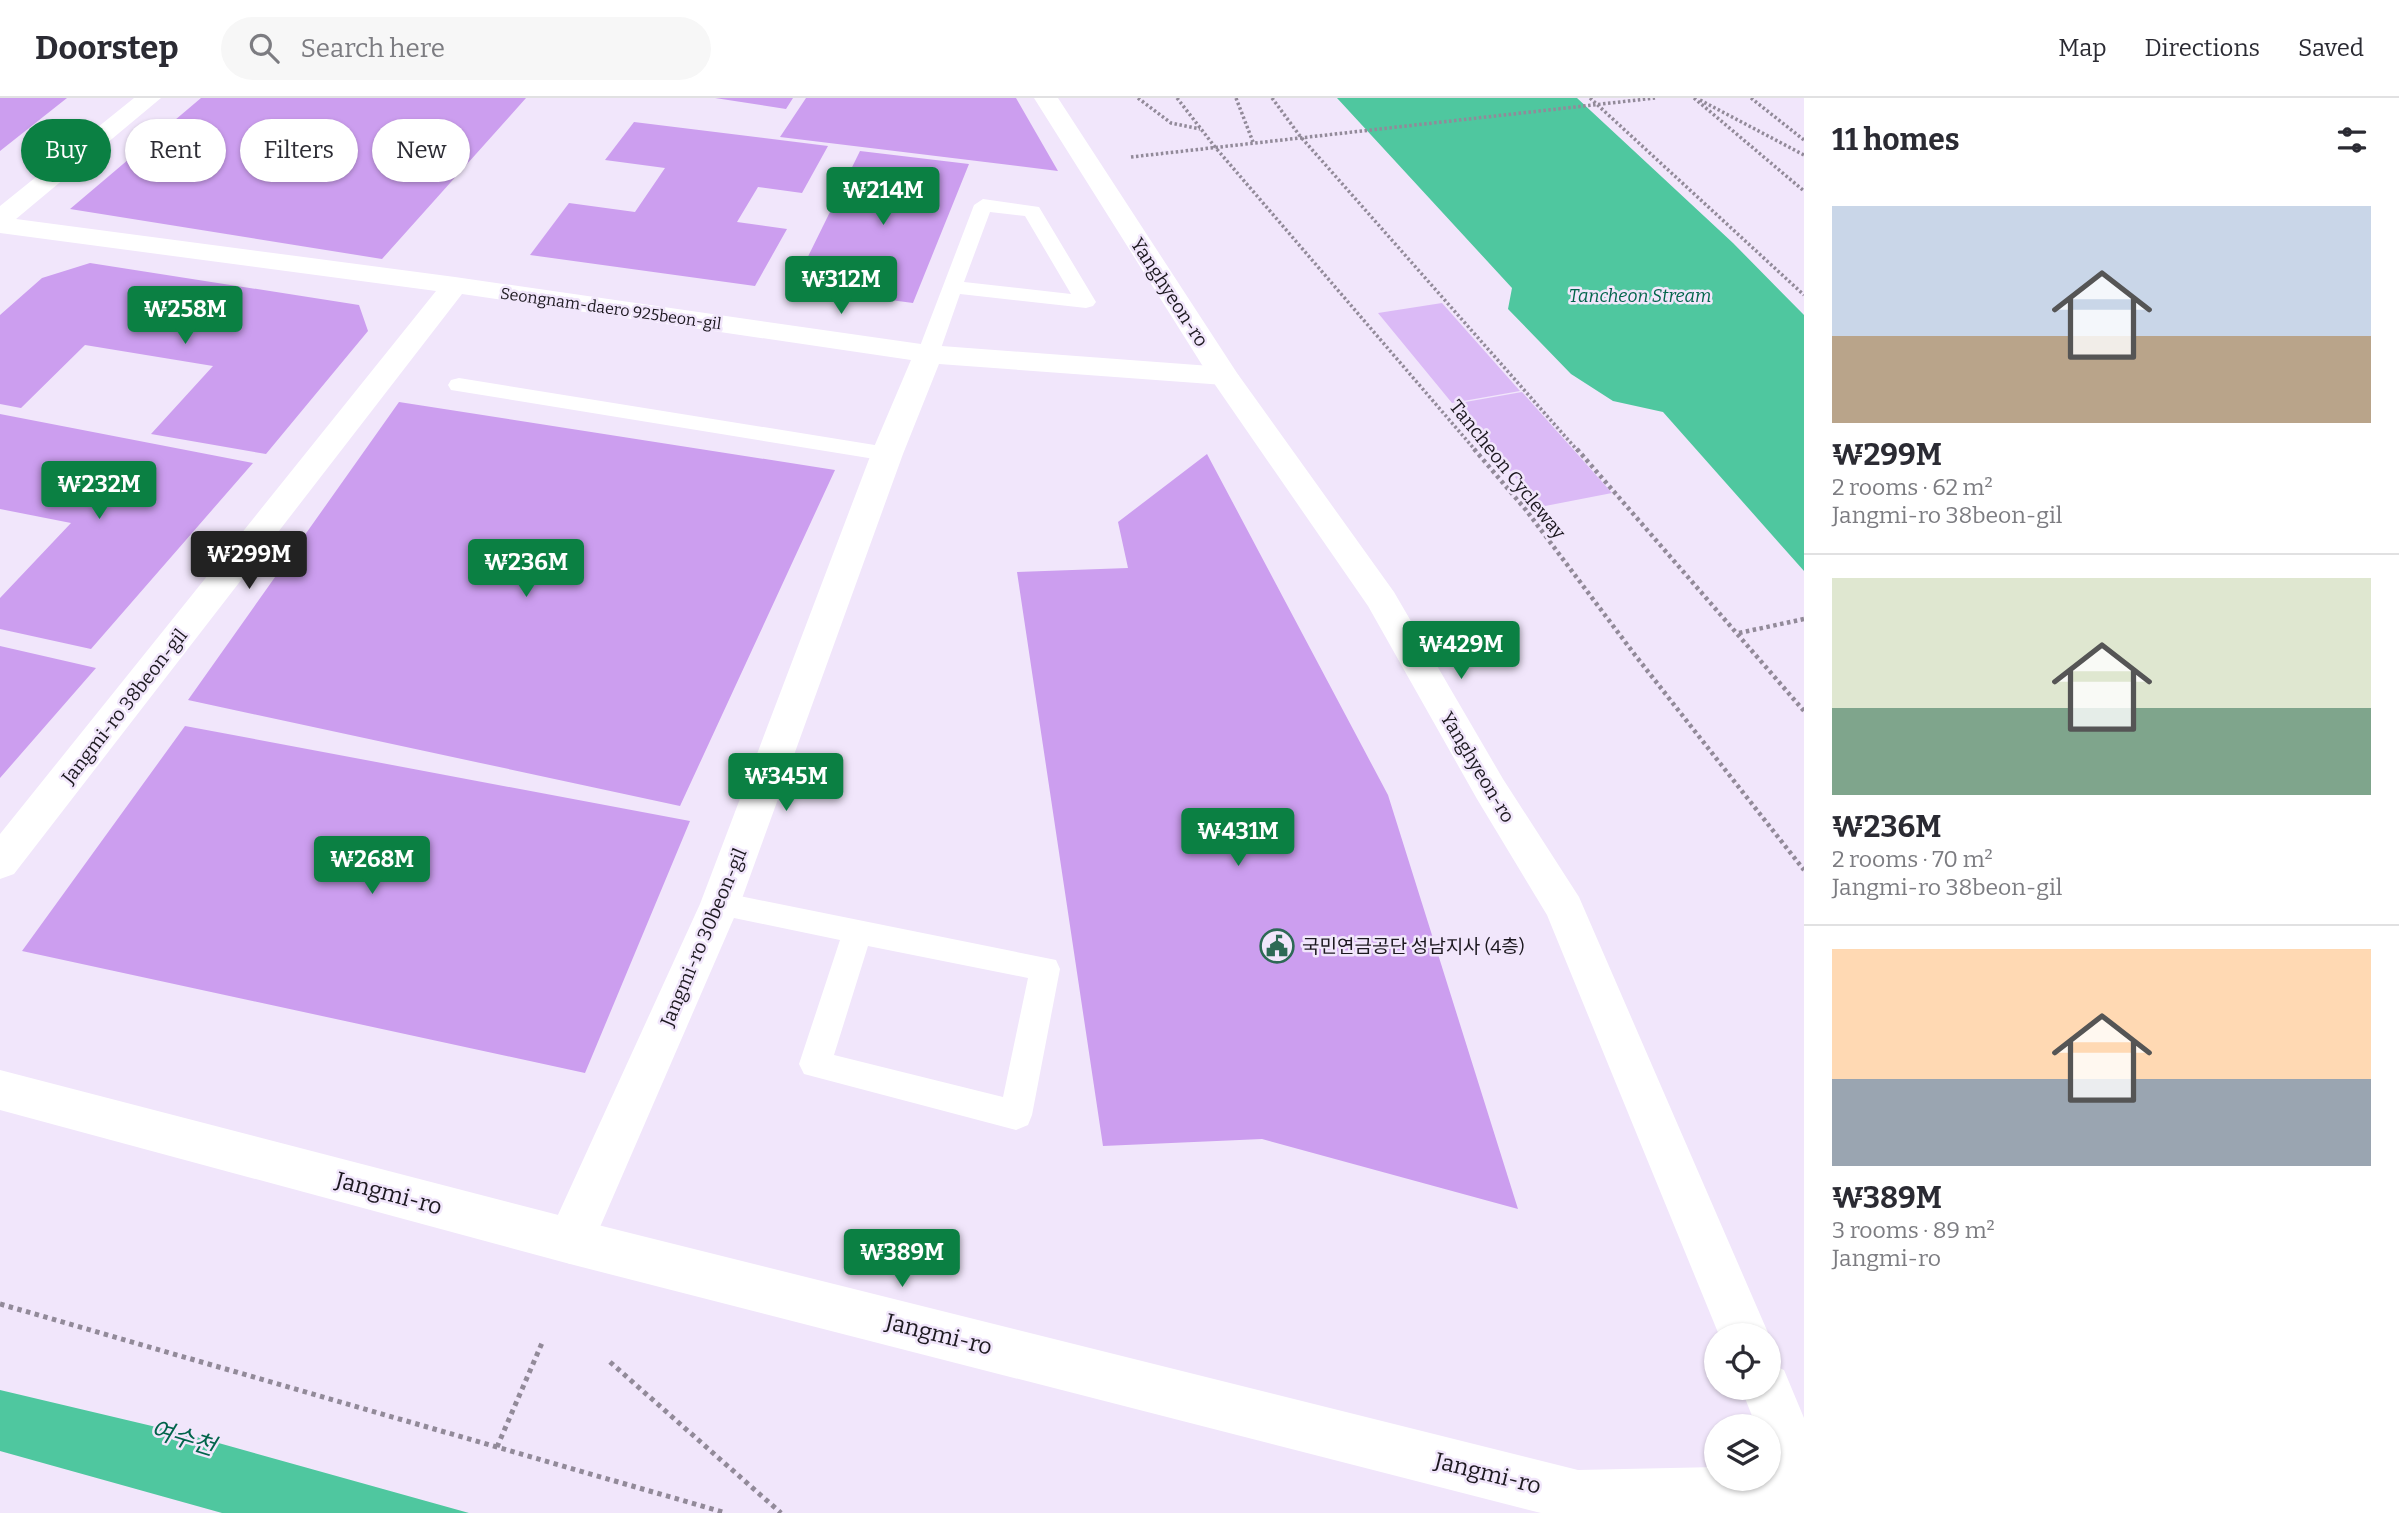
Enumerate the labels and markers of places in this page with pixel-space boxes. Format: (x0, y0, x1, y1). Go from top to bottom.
pin: ₩214M (834, 167, 932, 227)
pin: ₩312M (792, 256, 890, 316)
pin: ₩258M (136, 286, 234, 346)
pin: ₩232M (50, 462, 148, 521)
pin: ₩299M (200, 532, 298, 591)
pin: ₩236M (477, 540, 575, 599)
pin: ₩429M (1412, 622, 1510, 681)
pin: ₩345M (737, 754, 835, 813)
pin: ₩431M (1189, 808, 1287, 868)
pin: ₩268M (323, 836, 421, 896)
public building icon: 국민연금공단 성남지사 (4층) (1258, 927, 1296, 965)
place label: 국민연금공단 성남지사 (4층) (1302, 935, 1525, 958)
pin: ₩389M (853, 1230, 951, 1289)

